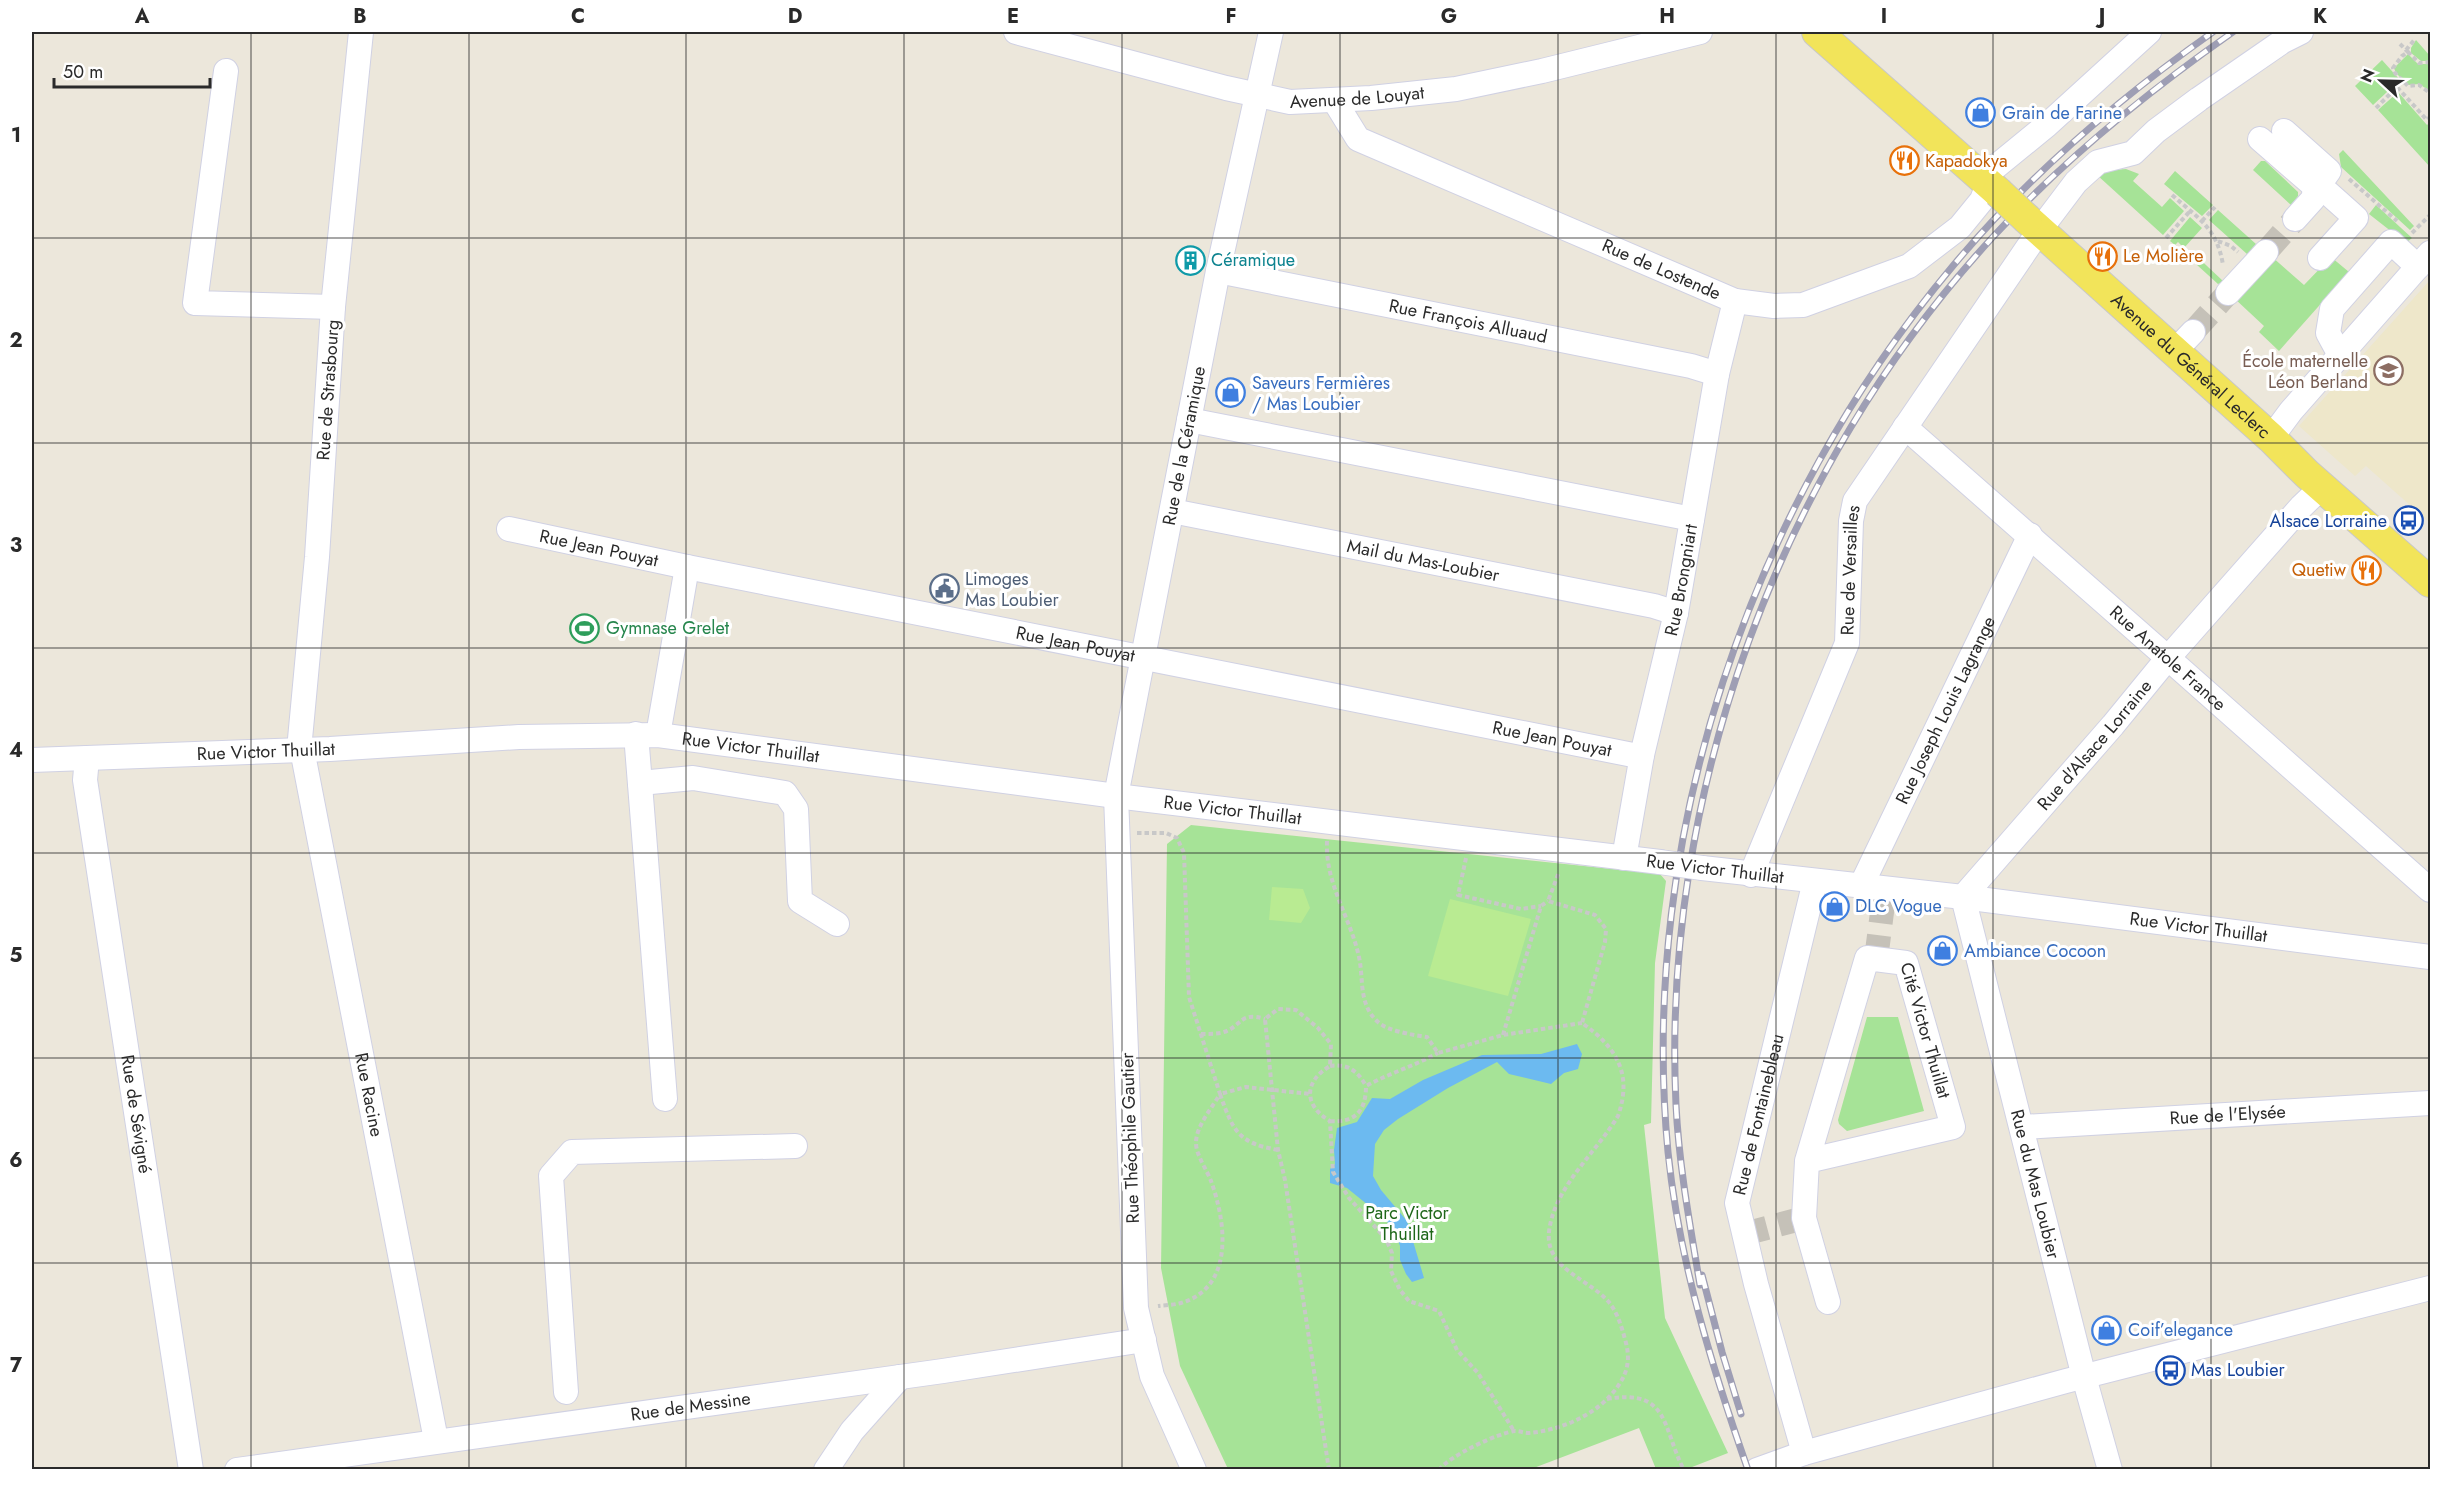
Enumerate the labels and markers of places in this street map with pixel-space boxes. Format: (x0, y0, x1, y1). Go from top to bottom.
shop icon: Grain de Farine (1965, 97, 1997, 129)
place label: Grain de Farine (2002, 100, 2122, 126)
restaurant icon: Kapadokya (1888, 145, 1920, 177)
place label: Kapadokya (1925, 148, 2008, 174)
restaurant icon: Le Molière (2086, 240, 2118, 272)
place label: Le Molière (2123, 243, 2203, 269)
building icon: Céramique (1174, 244, 1206, 276)
place label: Céramique (1211, 247, 1295, 273)
place label: École maternelle Léon Berland (2242, 348, 2368, 395)
school or university icon: École maternelle Léon Berland (2373, 355, 2405, 387)
place label: Saveurs Fermières / Mas Loubier (1252, 370, 1390, 417)
shop icon: Saveurs Fermières / Mas Loubier (1215, 377, 1247, 409)
bus stop icon: Alsace Lorraine (2392, 505, 2424, 537)
place label: Alsace Lorraine (2269, 508, 2387, 534)
restaurant icon: Quetiw (2351, 554, 2383, 586)
place label: Quetiw (2292, 557, 2347, 583)
place label: Limoges Mas Loubier (965, 566, 1059, 613)
public building icon: Limoges Mas Loubier (928, 573, 960, 605)
sports icon: Gymnase Grelet (569, 612, 601, 644)
place label: Gymnase Grelet (606, 615, 730, 641)
shop icon: DLC Vogue (1818, 890, 1850, 922)
place label: DLC Vogue (1855, 893, 1942, 919)
shop icon: Ambiance Cocoon (1927, 935, 1959, 967)
place label: Ambiance Cocoon (1964, 938, 2106, 964)
shop icon: Coif’elegance (2091, 1314, 2123, 1346)
place label: Coif’elegance (2128, 1317, 2233, 1343)
bus stop icon: Mas Loubier (2154, 1354, 2186, 1386)
place label: Mas Loubier (2191, 1357, 2285, 1383)

